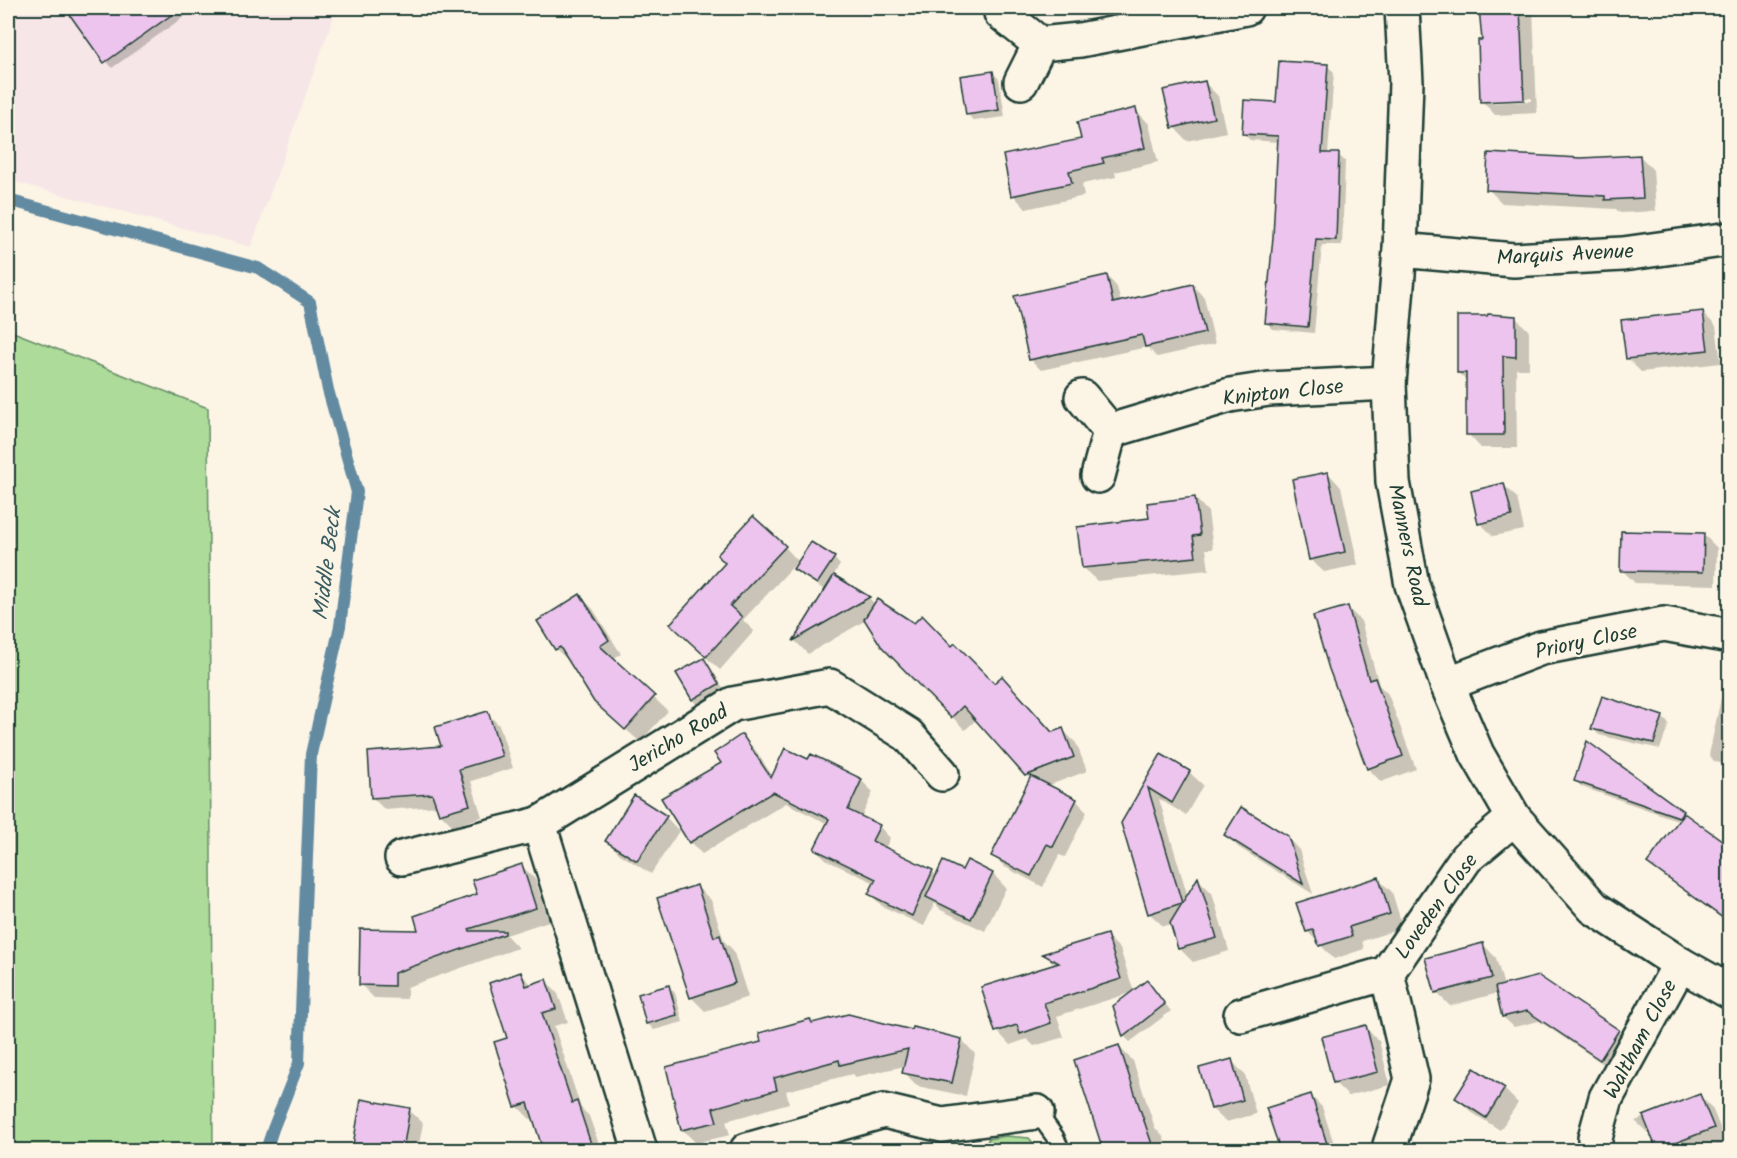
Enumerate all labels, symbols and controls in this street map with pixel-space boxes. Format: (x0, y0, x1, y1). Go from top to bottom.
street label: Marquis Avenue (1495, 235, 1635, 276)
street label: Knipton Close (1221, 371, 1346, 416)
street label: Manners Road (1377, 481, 1436, 610)
water label: Middle Beck (304, 503, 353, 622)
street label: Priory Close (1532, 615, 1641, 669)
street label: Jericho Road (622, 696, 736, 782)
street label: Loveden Close (1387, 846, 1487, 967)
street label: Waltham Close (1596, 973, 1687, 1105)

